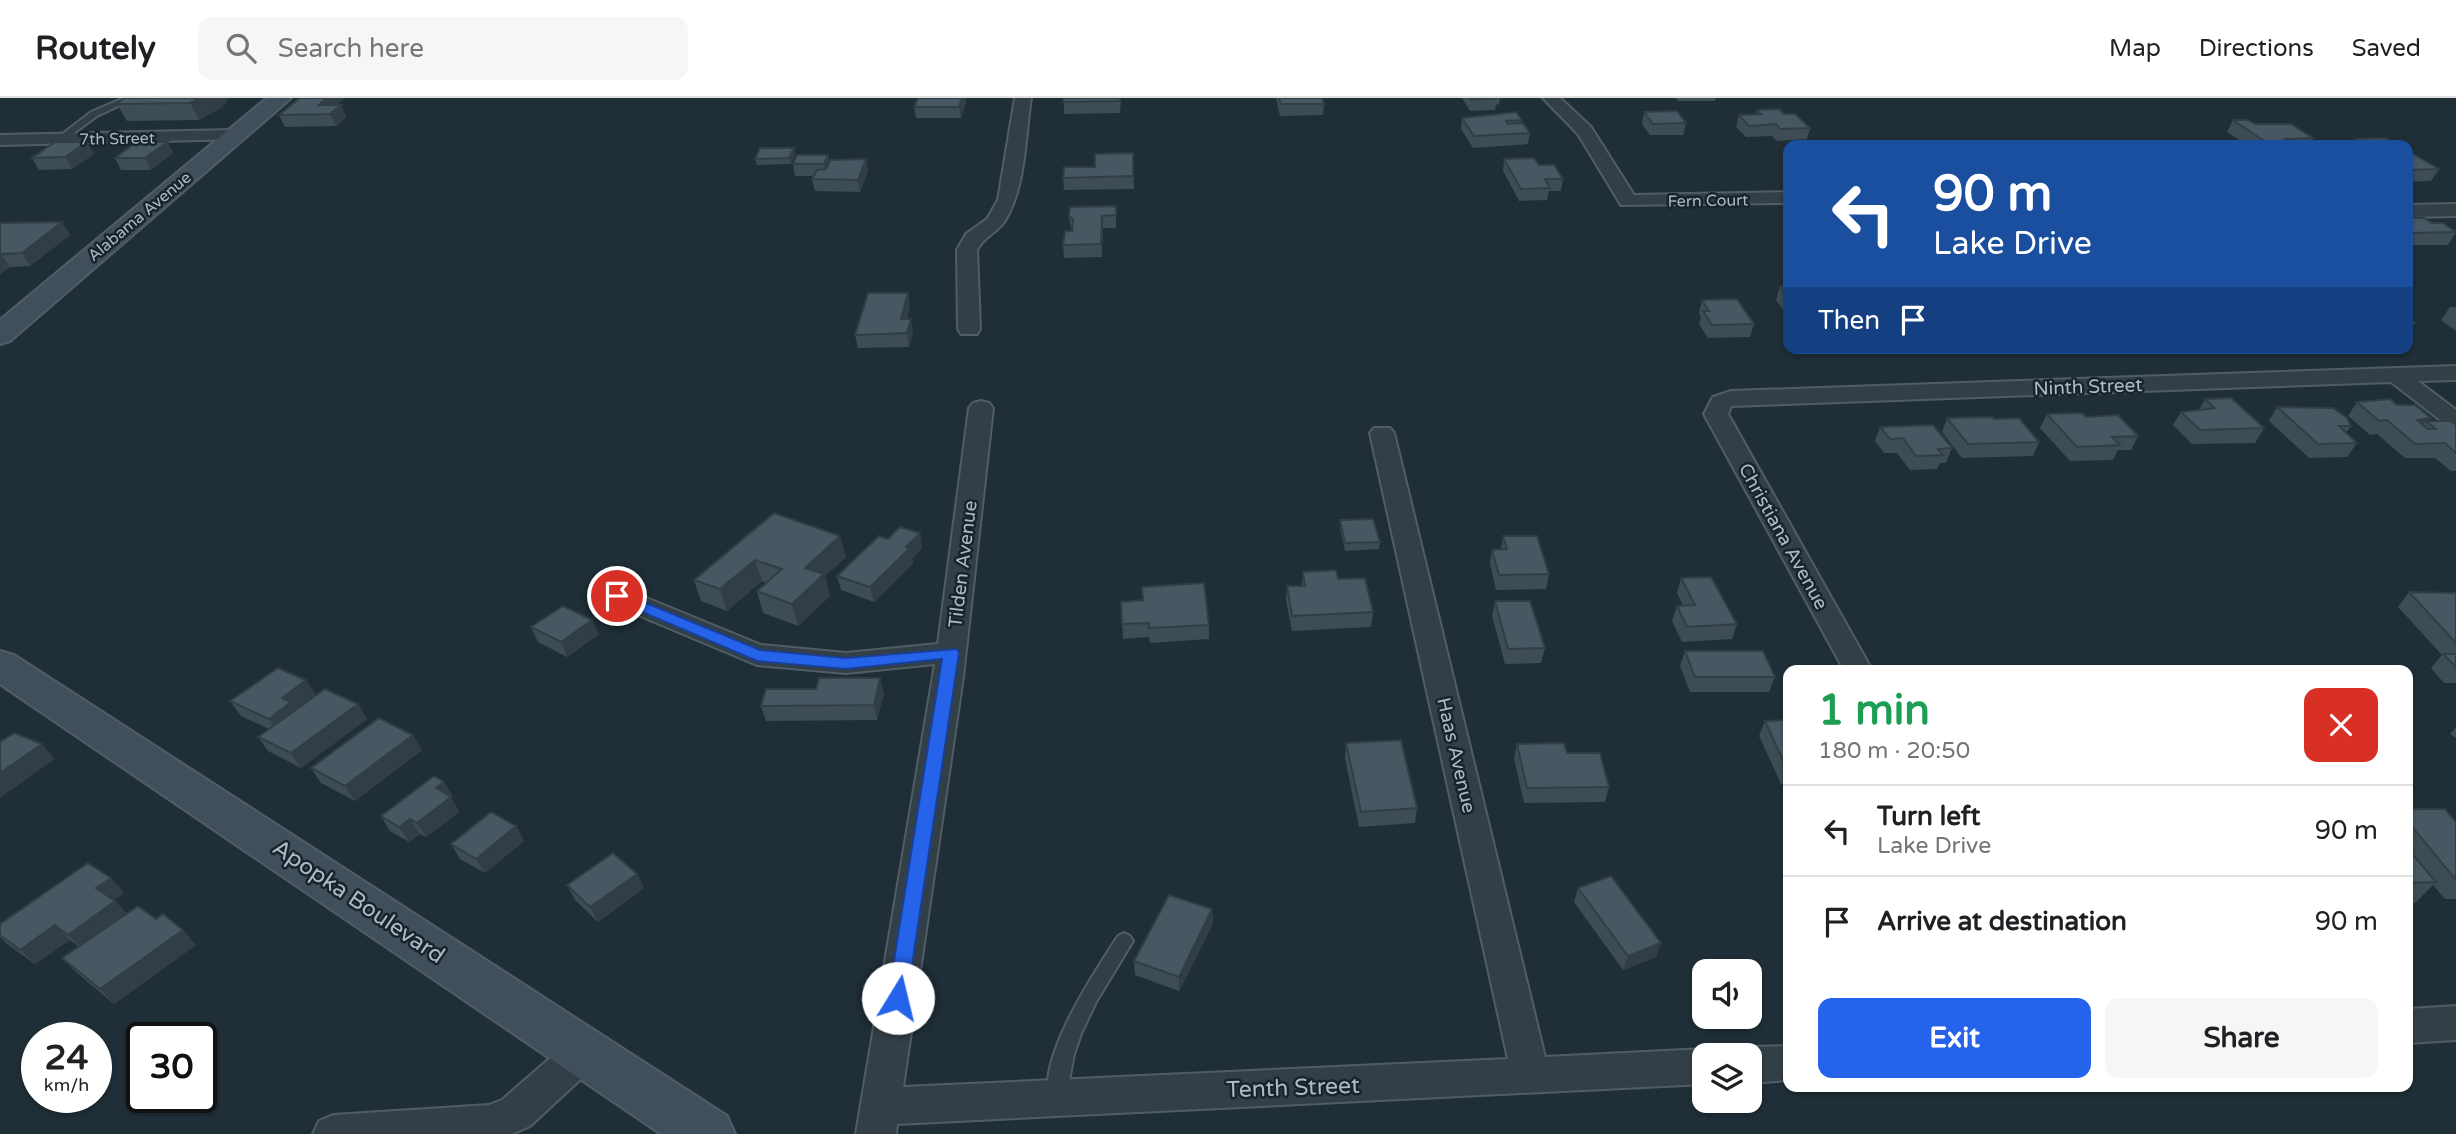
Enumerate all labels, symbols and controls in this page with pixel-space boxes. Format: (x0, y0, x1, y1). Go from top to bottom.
search box (198, 17, 688, 80)
text: Routely (35, 29, 156, 68)
icon: search (222, 29, 260, 67)
text: Search here (278, 33, 424, 64)
text: Map (2109, 34, 2161, 63)
text: Directions (2199, 34, 2314, 63)
text: Saved (2352, 34, 2421, 63)
street label: 7th Street (79, 128, 155, 150)
text: 90 m (1933, 165, 2052, 224)
street label: Alabama Avenue (84, 168, 195, 266)
icon: left (1818, 168, 1909, 259)
street label: Fern Court (1667, 190, 1749, 212)
text: Lake Drive (1933, 225, 2092, 263)
icon: arrive (1894, 301, 1932, 339)
text: Then (1818, 305, 1880, 336)
street label: Ninth Street (2033, 374, 2143, 400)
street label: Christiana Avenue (1734, 460, 1832, 613)
street label: Tilden Avenue (944, 499, 982, 629)
pin (587, 566, 647, 626)
icon: arrive (598, 577, 636, 615)
text: 1 min (1818, 685, 1930, 736)
button: close (2304, 688, 2378, 762)
street label: Haas Avenue (1432, 695, 1480, 815)
text: 180 m · 20:50 (1818, 737, 1970, 765)
text: Turn left (1877, 801, 1980, 832)
icon: left (1818, 812, 1856, 850)
text: 90 m (2315, 815, 2378, 846)
text: Lake Drive (1877, 832, 1991, 860)
street label: Apopka Boulevard (267, 834, 450, 970)
icon: arrive (1818, 903, 1856, 941)
text: Arrive at destination (1877, 906, 2127, 937)
text: 90 m (2315, 906, 2378, 937)
map controls (1692, 959, 1762, 1113)
button: sound (1692, 959, 1762, 1029)
position arrow (861, 961, 935, 1035)
button: Exit (1818, 998, 2091, 1078)
button: Share (2105, 998, 2378, 1078)
speed limit sign: 30 (126, 1022, 217, 1113)
text: 24 (45, 1037, 88, 1079)
button: layers (1692, 1043, 1762, 1113)
street label: Tenth Street (1226, 1072, 1361, 1104)
text: km/h (44, 1074, 89, 1096)

